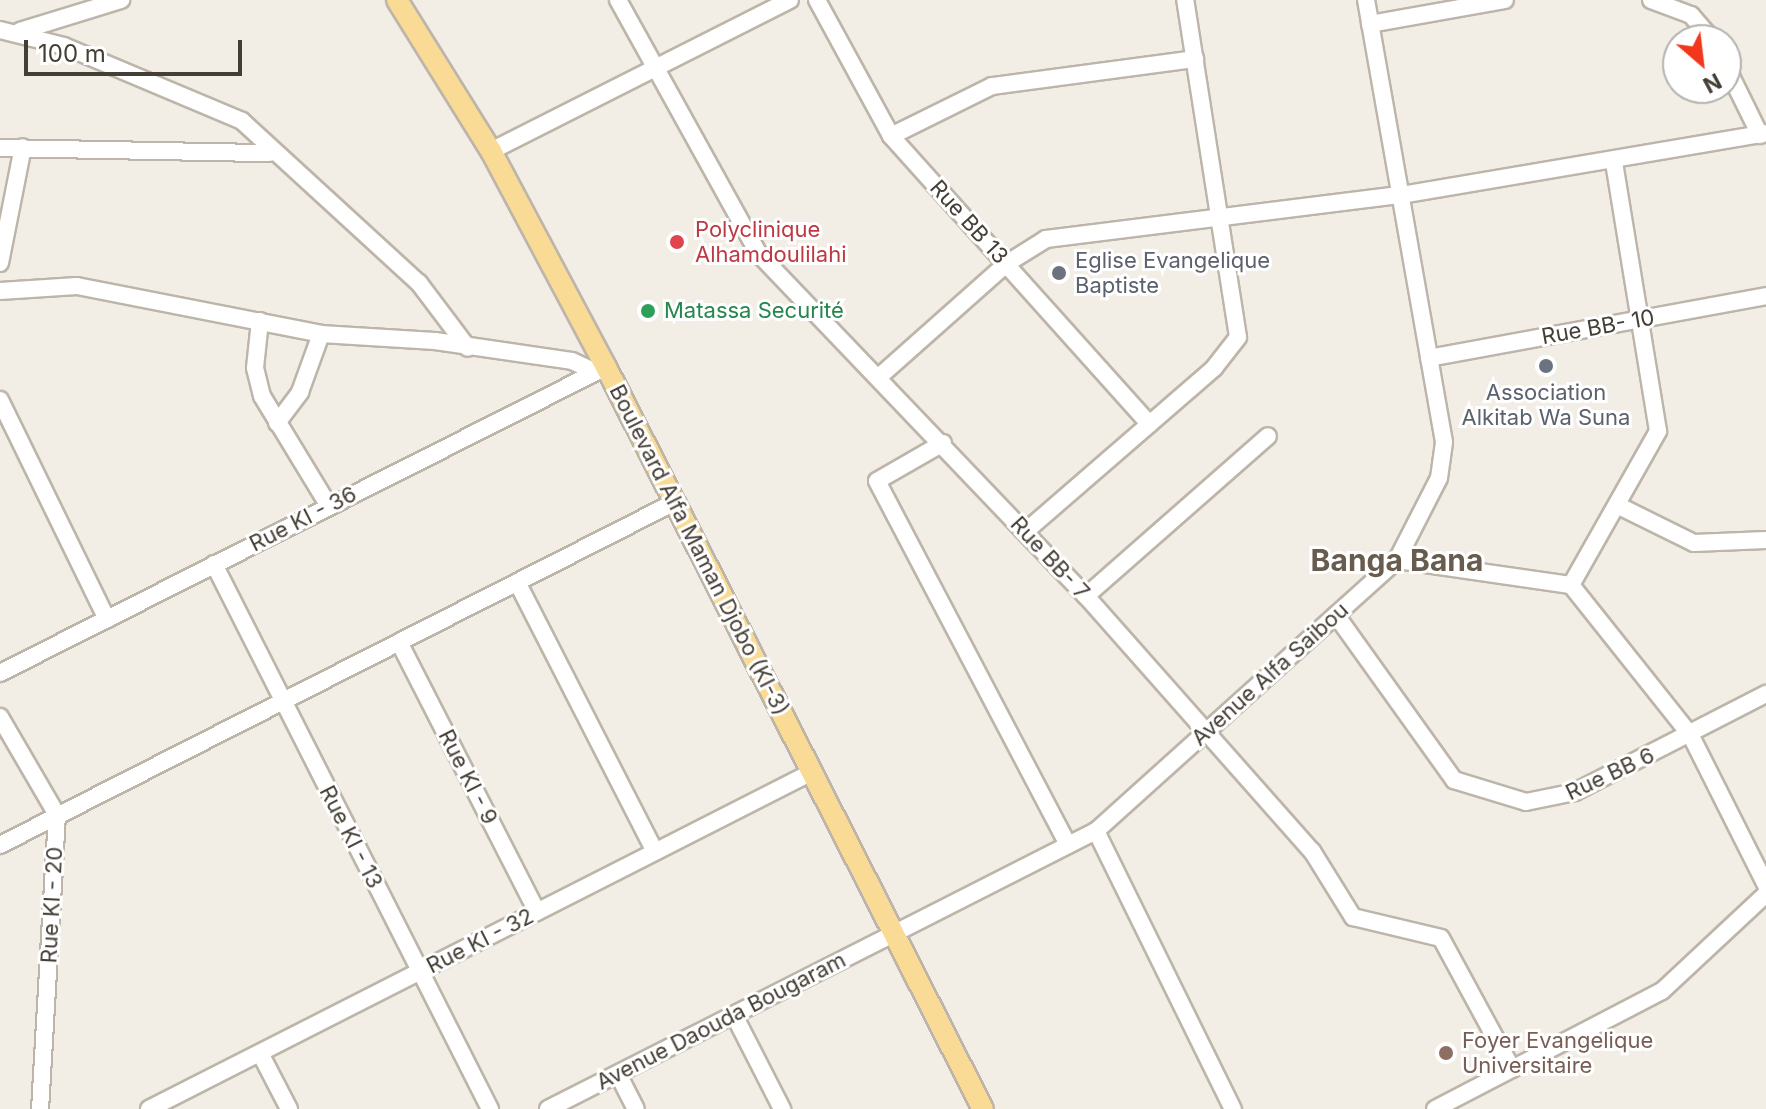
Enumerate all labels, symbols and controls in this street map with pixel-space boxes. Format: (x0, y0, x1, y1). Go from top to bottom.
scale bar (28, 24, 246, 74)
north arrow (1662, 24, 1742, 104)
text: 100 m (38, 39, 106, 68)
text: N (1699, 68, 1726, 99)
street label: Rue BB 13 (924, 175, 1014, 269)
place label: Polyclinique Alhamdoulilahi (695, 216, 846, 268)
marker: Polyclinique Alhamdoulilahi (666, 231, 688, 253)
place label: Eglise Evangelique Baptiste (1075, 247, 1270, 298)
marker: Eglise Evangelique Baptiste (1050, 264, 1068, 282)
place label: Matassa Securité (664, 298, 844, 324)
marker: Matassa Securité (639, 302, 657, 320)
street label: Rue BB- 10 (1540, 304, 1656, 350)
marker: Association Alkitab Wa Suna (1537, 357, 1555, 375)
place label: Association Alkitab Wa Suna (1462, 379, 1630, 430)
street label: Boulevard Alfa Maman Djobo (KI-3) (604, 380, 794, 720)
street label: Rue KI - 36 (245, 481, 361, 557)
street label: Rue BB- 7 (1005, 511, 1095, 605)
district label: Banga Bana (1311, 542, 1483, 578)
street label: Avenue Alfa Saibou (1186, 597, 1354, 751)
street label: Rue KI - 9 (433, 725, 503, 829)
street label: Rue BB 6 (1561, 742, 1659, 806)
street label: Rue KI - 13 (314, 781, 388, 893)
street label: Rue KI - 20 (36, 846, 68, 964)
street label: Rue KI - 32 (422, 903, 538, 979)
street label: Avenue Daouda Bougaram (592, 947, 850, 1095)
place label: Foyer Evangelique Universitaire (1462, 1027, 1653, 1078)
marker: Foyer Evangelique Universitaire (1437, 1044, 1455, 1062)

